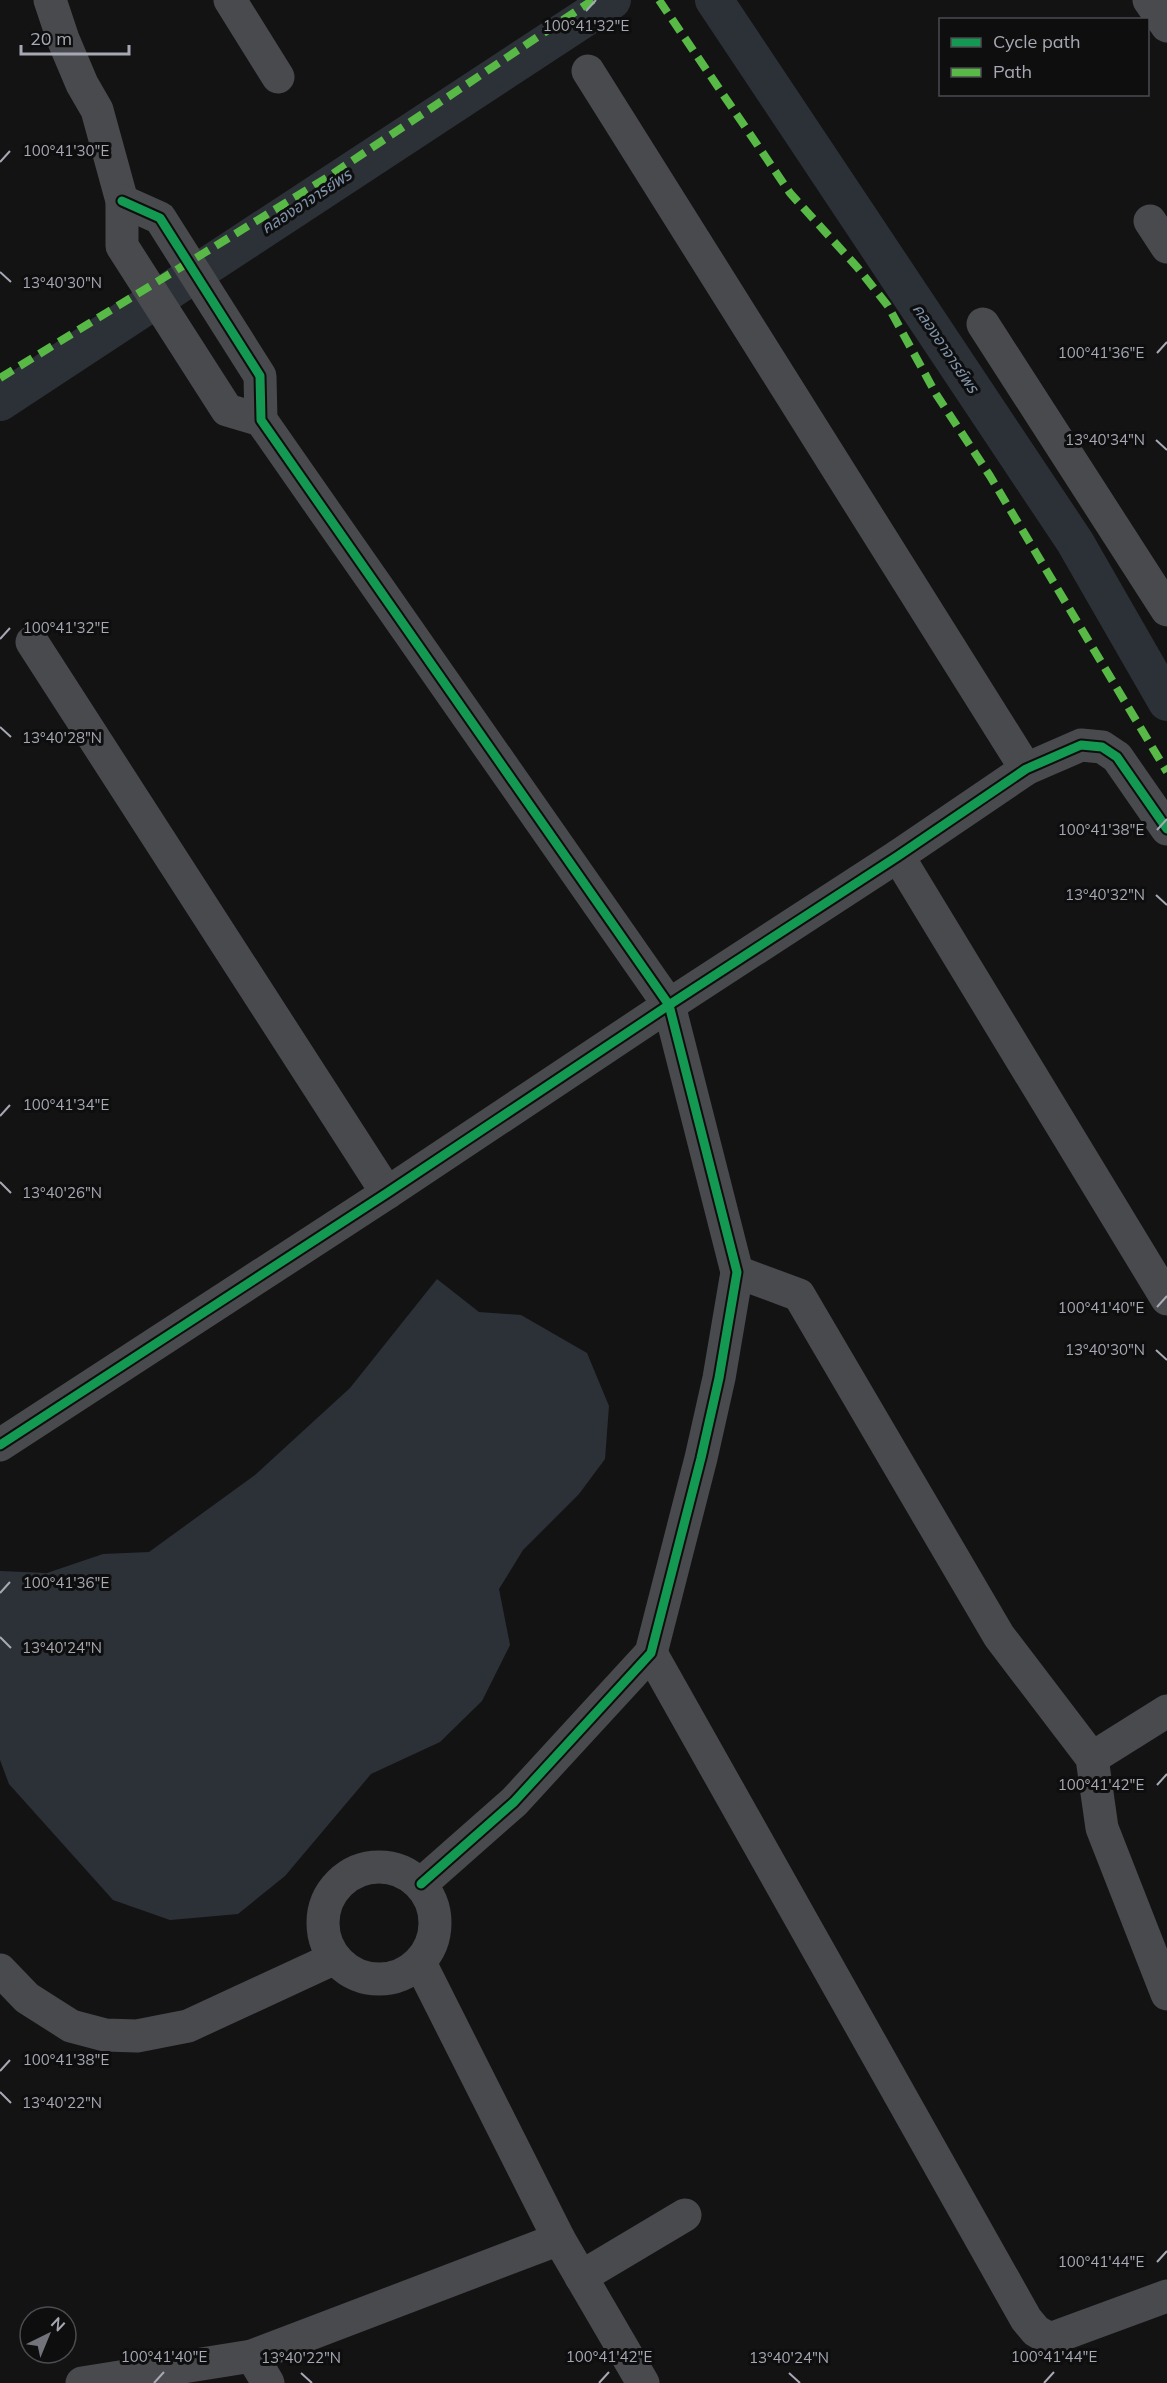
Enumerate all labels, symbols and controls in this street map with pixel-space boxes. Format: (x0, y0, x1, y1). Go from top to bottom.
text: 100°41'32"E (543, 16, 629, 35)
scale bar (21, 18, 129, 56)
legend (939, 18, 1149, 96)
text: 20 m (30, 27, 72, 50)
text: Cycle path (993, 30, 1080, 53)
text: Path (993, 60, 1032, 83)
text: 100°41'30"E (23, 141, 109, 160)
water label: คลองอาจารย์พร (257, 164, 356, 238)
text: 13°40'30"N (22, 273, 102, 292)
water label: คลองอาจารย์พร (909, 299, 984, 398)
text: 100°41'36"E (1058, 343, 1144, 362)
text: 13°40'34"N (1065, 430, 1145, 449)
text: 100°41'32"E (23, 618, 109, 637)
text: 13°40'28"N (22, 728, 102, 747)
text: 100°41'38"E (1058, 820, 1144, 839)
text: 13°40'32"N (1065, 885, 1145, 904)
text: 100°41'34"E (23, 1095, 109, 1114)
text: 13°40'26"N (22, 1183, 102, 1202)
text: 100°41'40"E (1058, 1298, 1144, 1317)
text: 13°40'30"N (1065, 1340, 1145, 1359)
text: 100°41'36"E (23, 1573, 109, 1592)
text: 13°40'24"N (22, 1638, 102, 1657)
text: 100°41'42"E (1058, 1775, 1144, 1794)
text: 100°41'38"E (23, 2050, 109, 2069)
text: 13°40'22"N (22, 2093, 102, 2112)
text: 100°41'44"E (1058, 2252, 1144, 2271)
north arrow (18, 2305, 78, 2365)
text: N (47, 2313, 69, 2335)
text: 100°41'40"E (121, 2347, 207, 2366)
text: 100°41'42"E (566, 2347, 652, 2366)
text: 100°41'44"E (1011, 2347, 1097, 2366)
text: 13°40'22"N (261, 2348, 341, 2367)
text: 13°40'24"N (749, 2348, 829, 2367)

